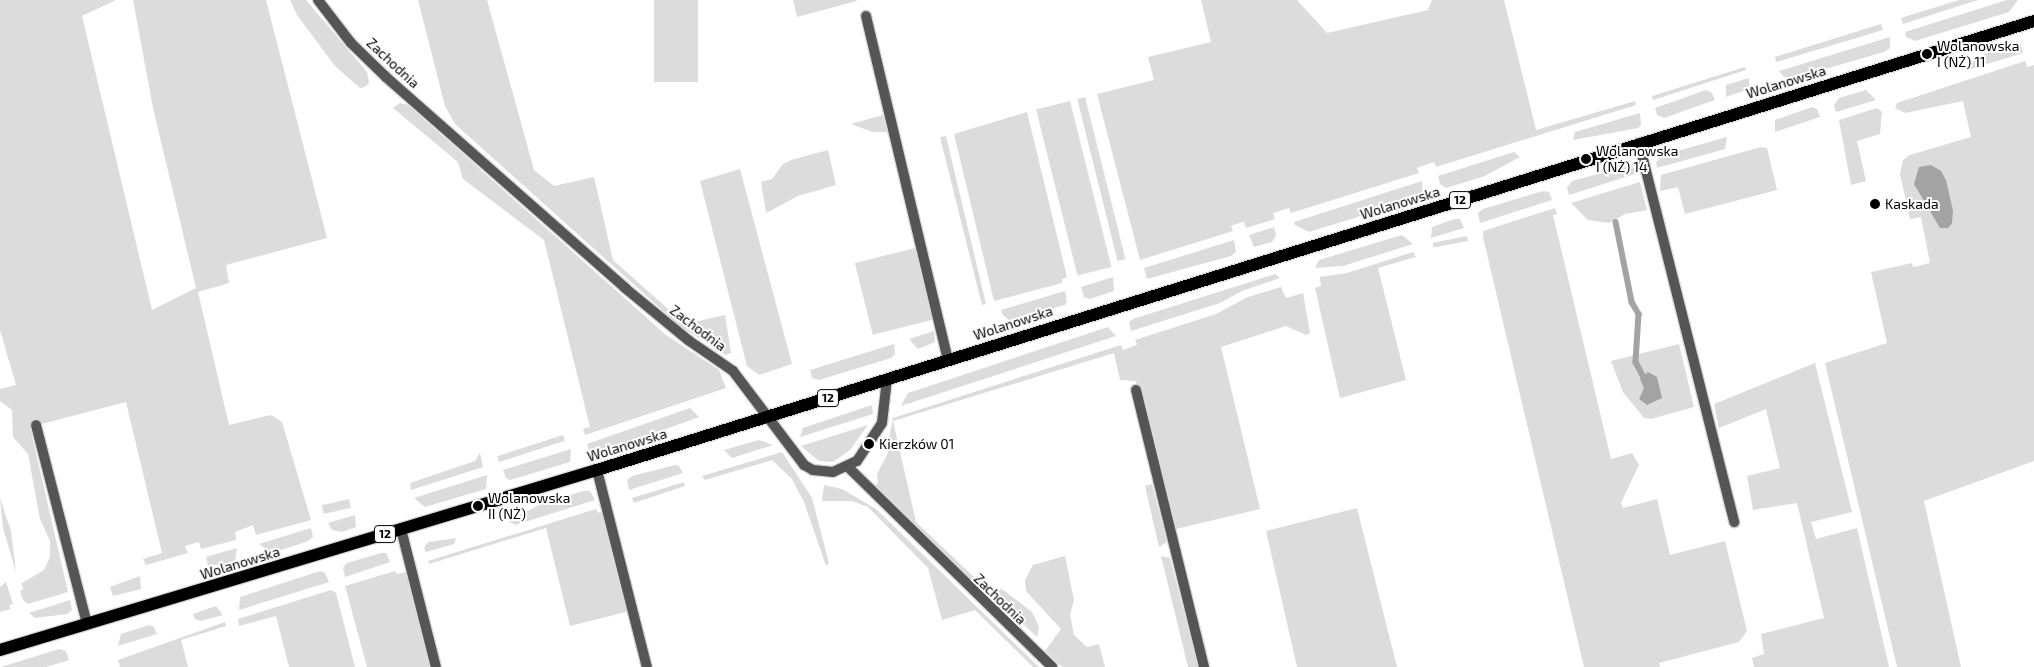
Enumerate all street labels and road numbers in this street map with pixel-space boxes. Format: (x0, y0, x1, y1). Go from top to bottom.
street label: Zachodnia (363, 34, 423, 92)
street label: Wolanowska (1744, 62, 1828, 102)
street label: Wolanowska (1358, 183, 1442, 223)
road number: 12 (1449, 190, 1471, 210)
street label: Zachodnia (667, 301, 729, 355)
street label: Wolanowska (971, 302, 1055, 344)
road number: 12 (817, 388, 839, 408)
street label: Wolanowska (585, 425, 669, 465)
road number: 12 (374, 524, 396, 544)
street label: Wolanowska (198, 543, 282, 583)
street label: Zachodnia (970, 570, 1030, 628)

